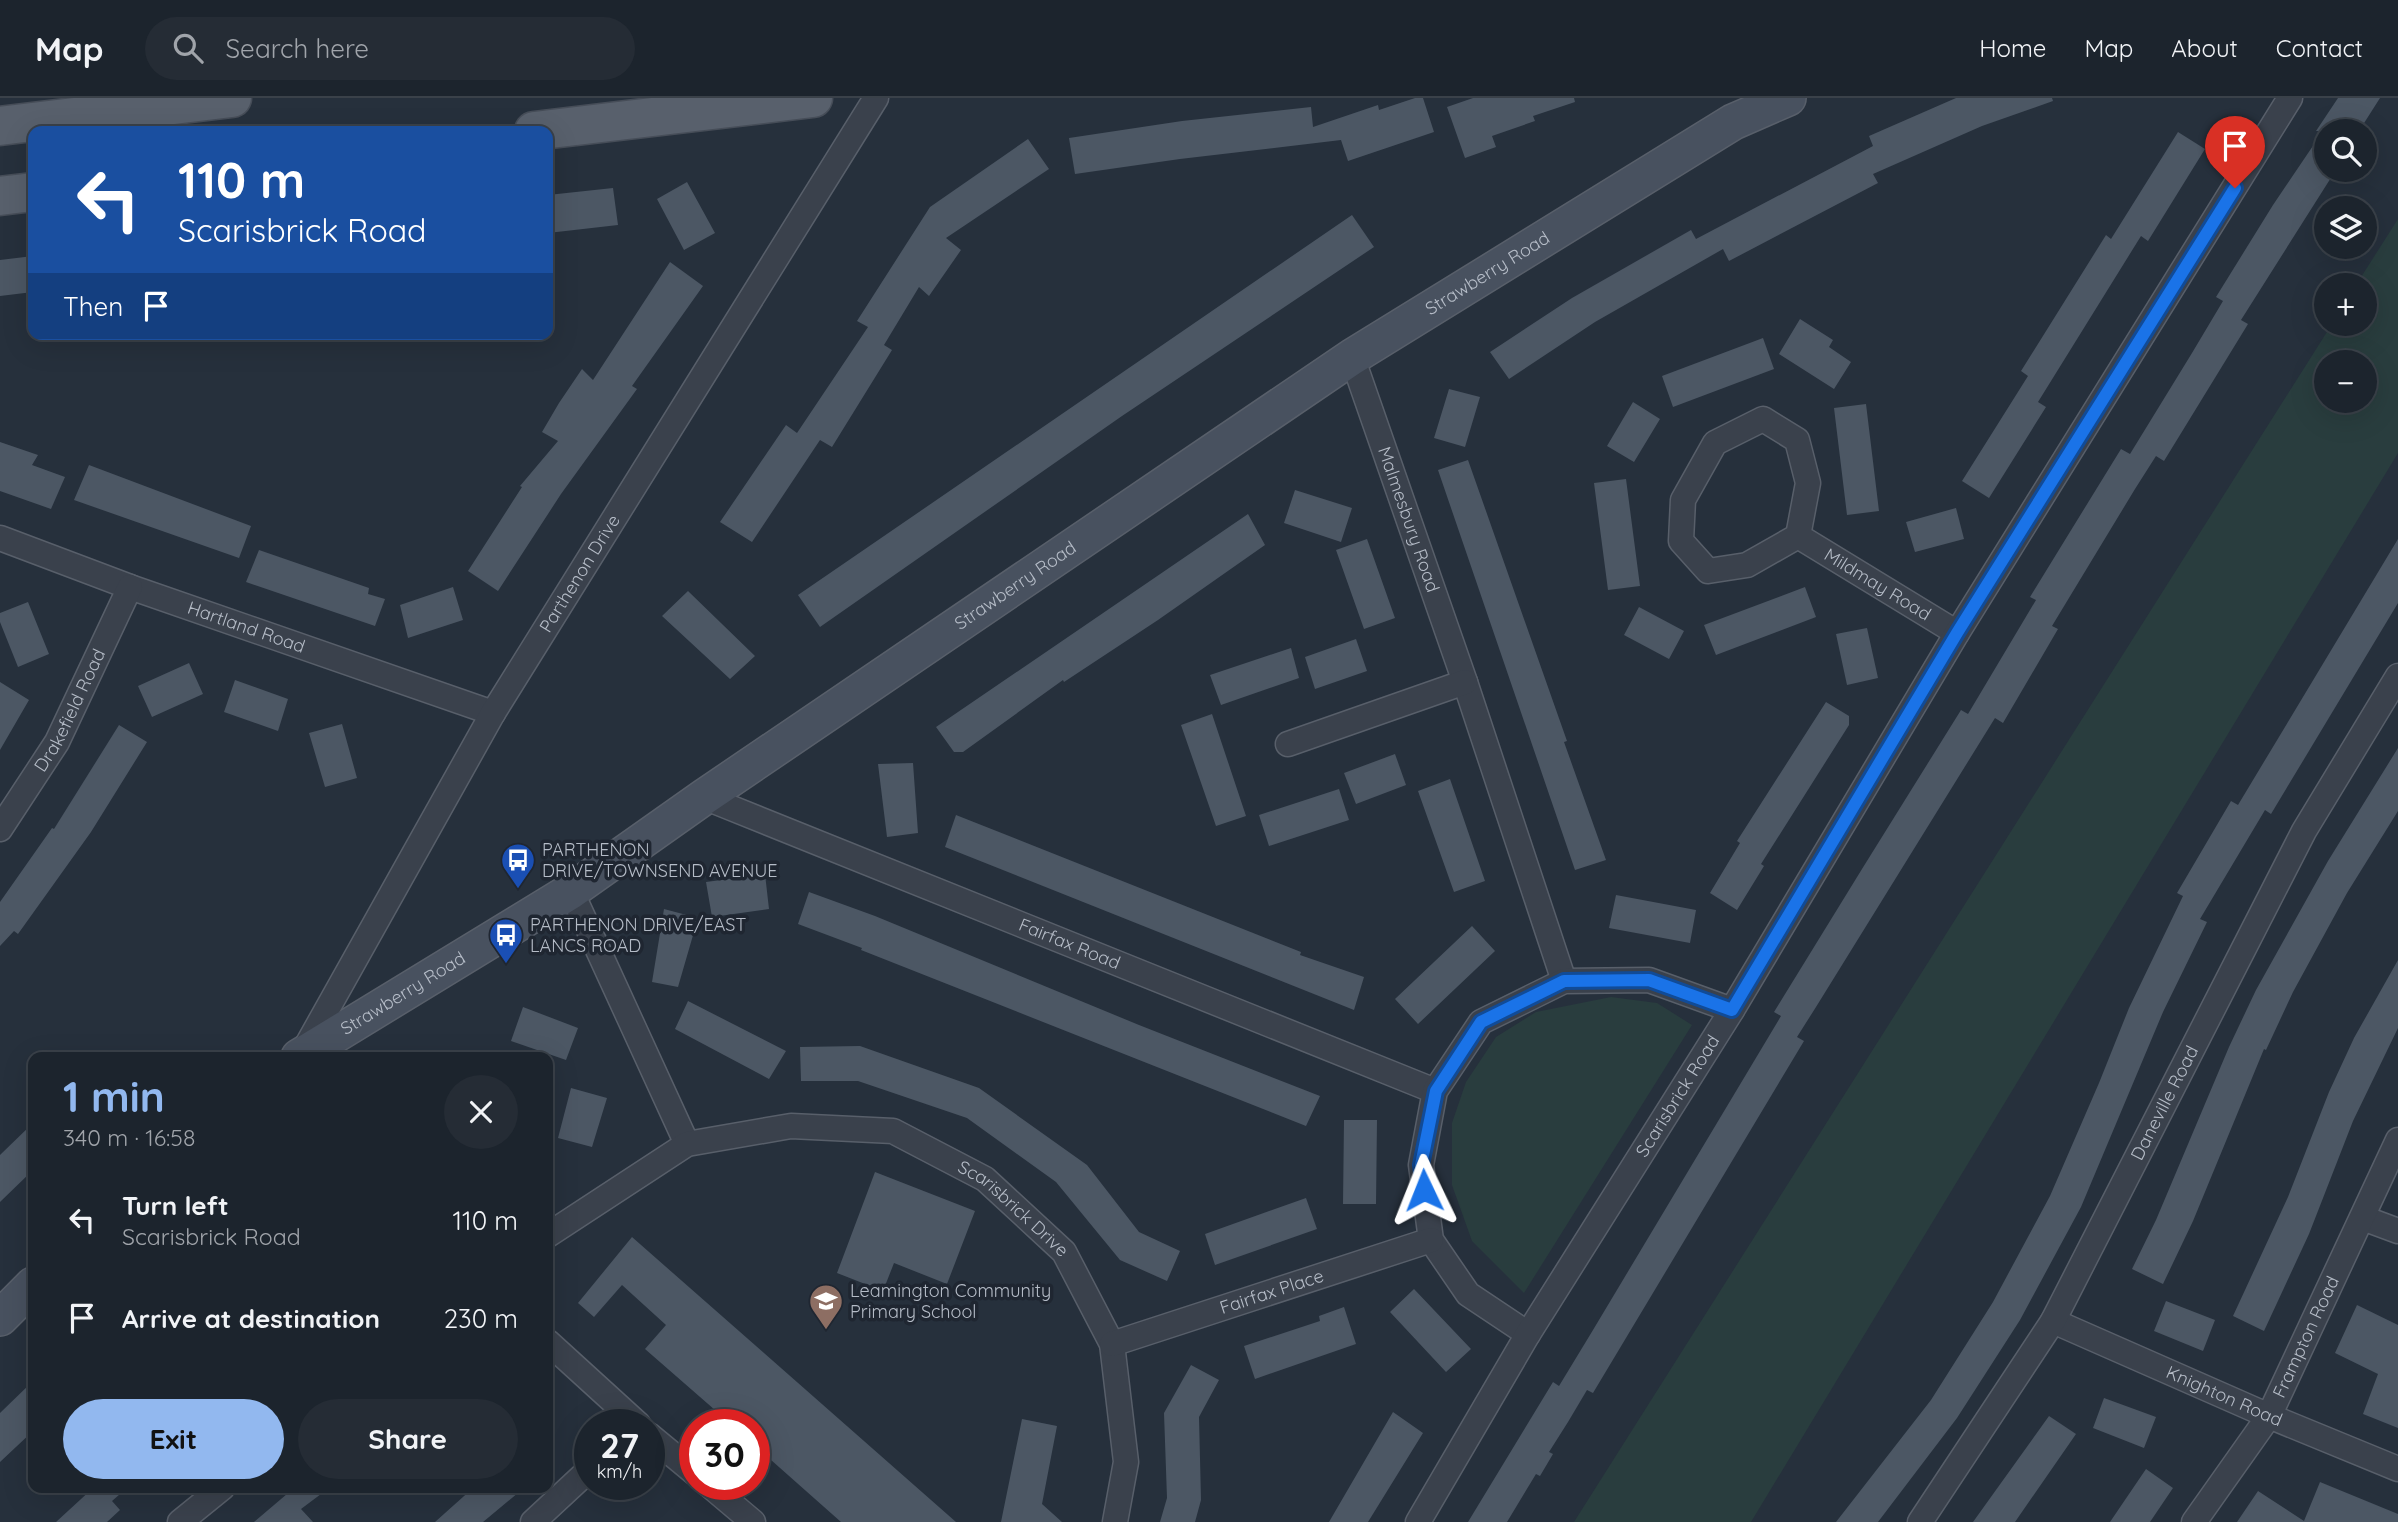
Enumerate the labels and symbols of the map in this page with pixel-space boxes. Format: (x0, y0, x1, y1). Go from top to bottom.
pin (2205, 116, 2265, 188)
street label: Strawberry Road (1421, 226, 1554, 320)
street label: Malmesbury Road (1373, 443, 1445, 595)
street label: Parthenon Drive (534, 510, 625, 637)
street label: Strawberry Road (950, 536, 1080, 635)
street label: Mildmay Road (1820, 543, 1935, 625)
street label: Hartland Road (185, 596, 308, 658)
street label: Drakefield Road (29, 645, 110, 776)
place label: PARTHENON DRIVE/TOWNSEND AVENUE (542, 838, 777, 882)
bus stop icon: PARTHENON DRIVE/TOWNSEND AVENUE (499, 841, 537, 890)
place label: PARTHENON DRIVE/EAST LANCS ROAD (530, 913, 746, 957)
street label: Fairfax Road (1016, 913, 1124, 974)
bus stop icon: PARTHENON DRIVE/EAST LANCS ROAD (487, 916, 525, 965)
street label: Strawberry Road (336, 946, 470, 1040)
street label: Scarisbrick Road (1630, 1030, 1724, 1161)
street label: Daneville Road (2125, 1042, 2203, 1164)
position arrow (1387, 1153, 1461, 1227)
street label: Scarisbrick Drive (954, 1155, 1074, 1262)
street label: Fairfax Place (1217, 1264, 1326, 1319)
street label: Frampton Road (2267, 1272, 2344, 1401)
place label: Leamington Community Primary School (850, 1279, 1051, 1323)
school or university icon: Leamington Community Primary School (807, 1282, 845, 1331)
street label: Knighton Road (2163, 1360, 2286, 1431)
speed limit sign: 30 (679, 1409, 770, 1500)

